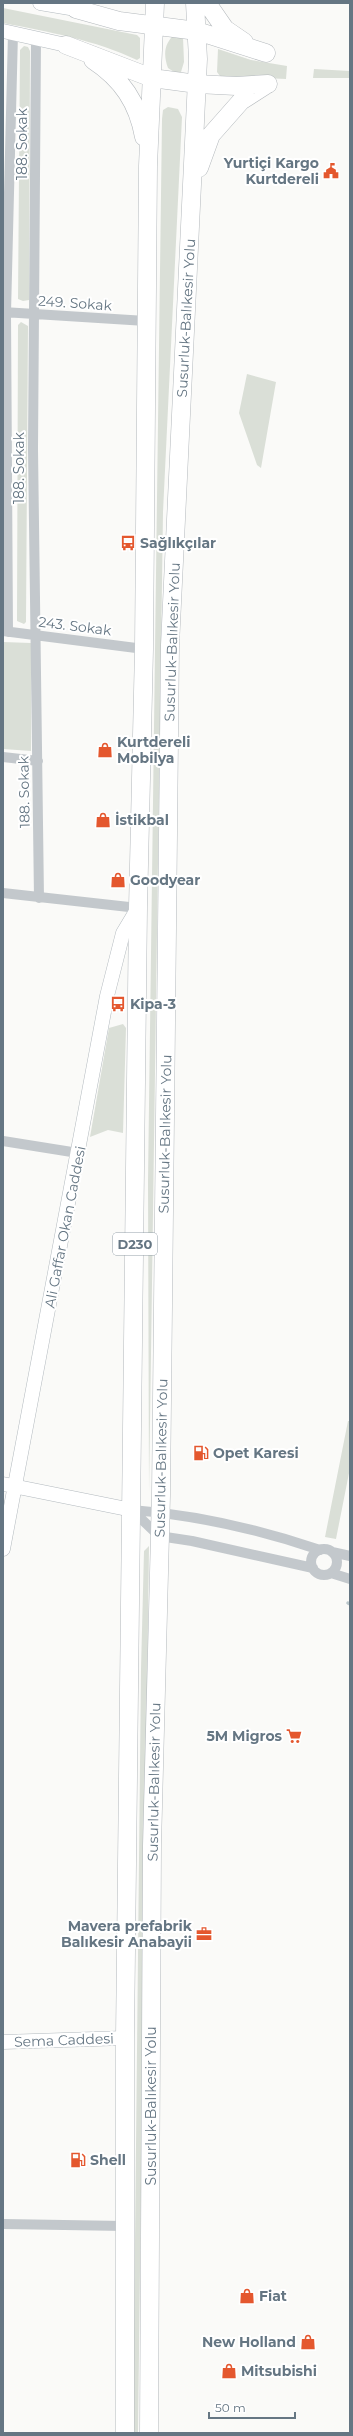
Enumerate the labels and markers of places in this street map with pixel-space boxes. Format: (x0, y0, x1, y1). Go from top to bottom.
place label: Yurtiçi Kargo Kurtdereli (223, 154, 319, 188)
public building icon: Yurtiçi Kargo Kurtdereli (322, 162, 340, 180)
bus stop icon: Sağlıkçılar (119, 534, 137, 552)
place label: Sağlıkçılar (140, 534, 216, 552)
place label: Kurtdereli Mobilya (117, 733, 191, 767)
shop icon: Kurtdereli Mobilya (96, 741, 114, 759)
shop icon: İstikbal (94, 811, 112, 829)
place label: İstikbal (115, 811, 169, 829)
shop icon: Goodyear (109, 871, 127, 889)
place label: Goodyear (130, 871, 200, 889)
bus stop icon: Kipa-3 (109, 995, 127, 1013)
place label: Kipa-3 (130, 995, 176, 1013)
fuel station icon: Opet Karesi (192, 1444, 210, 1462)
place label: Opet Karesi (213, 1444, 299, 1462)
place label: 5M Migros (206, 1727, 283, 1745)
supermarket icon: 5M Migros (285, 1727, 303, 1745)
place label: Mavera prefabrik Balıkesir Anabayii (61, 1917, 193, 1951)
office icon: Mavera prefabrik Balıkesir Anabayii (195, 1925, 213, 1943)
fuel station icon: Shell (69, 2151, 87, 2169)
place label: Shell (90, 2151, 126, 2169)
shop icon: Fiat (238, 2287, 256, 2305)
place label: Fiat (259, 2287, 287, 2305)
place label: New Holland (202, 2333, 296, 2351)
shop icon: New Holland (299, 2333, 317, 2351)
shop icon: Mitsubishi (220, 2362, 238, 2380)
place label: Mitsubishi (241, 2362, 317, 2380)

